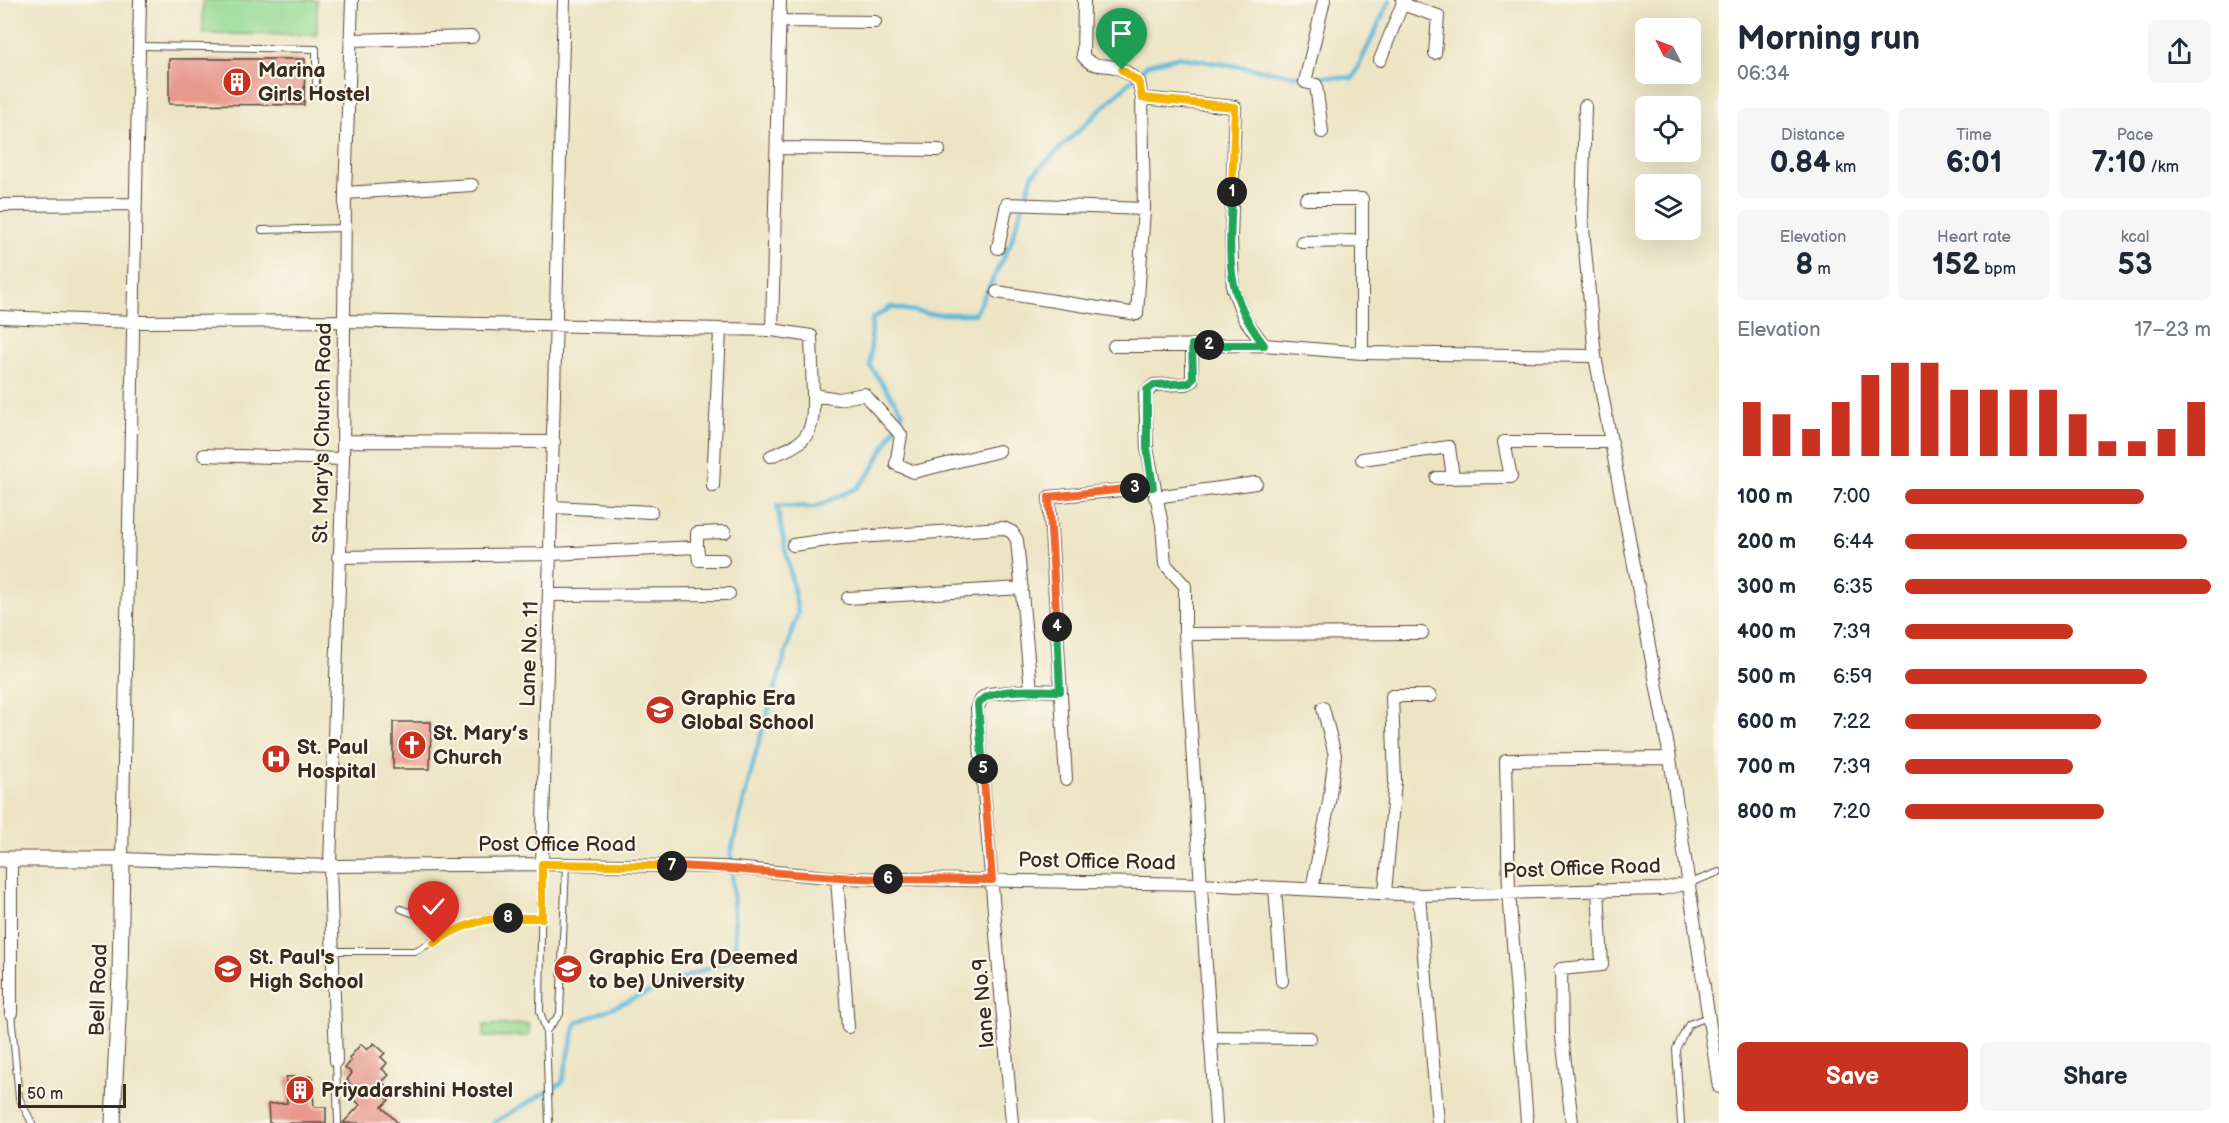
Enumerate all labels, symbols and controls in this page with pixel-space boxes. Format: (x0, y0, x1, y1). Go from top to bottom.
pin (1096, 8, 1147, 70)
icon: arrive (1105, 17, 1138, 50)
north arrow (1635, 18, 1701, 84)
map controls (1635, 18, 1701, 240)
text: Morning run (1737, 19, 1920, 59)
button: share (2148, 20, 2211, 83)
place label: Marina Girls Hostel (258, 58, 370, 107)
text: 06:34 (1737, 62, 1790, 86)
building icon: Marina Girls Hostel (221, 66, 253, 98)
button: locate (1635, 96, 1701, 162)
text: Distance (1781, 126, 1845, 145)
text: Time (1956, 126, 1992, 145)
text: Pace (2117, 126, 2153, 145)
text: 0.84 (1770, 145, 1831, 181)
text: 6:01 (1946, 145, 2002, 181)
text: 7:10 (2091, 145, 2146, 181)
text: km (1831, 158, 1856, 177)
text: /km (2146, 158, 2179, 177)
button: layers (1635, 174, 1701, 240)
pin: 1 (1217, 177, 1247, 207)
text: 1 (1229, 182, 1235, 201)
text: Elevation (1780, 228, 1846, 247)
text: Heart rate (1937, 228, 2011, 247)
text: kcal (2121, 228, 2149, 247)
text: 8 (1795, 247, 1813, 283)
text: 152 (1932, 247, 1980, 283)
text: 53 (2118, 247, 2152, 283)
text: m (1813, 260, 1831, 279)
text: bpm (1980, 260, 2016, 279)
text: Elevation (1737, 318, 1820, 342)
text: 17–23 m (2135, 318, 2211, 342)
street label: St. Mary's Church Road (308, 322, 337, 544)
pin: 2 (1194, 330, 1224, 360)
text: 2 (1204, 335, 1214, 354)
pin: 3 (1120, 473, 1150, 503)
text: 3 (1130, 478, 1140, 497)
text: 100 m (1737, 485, 1793, 509)
text: 7:00 (1833, 485, 1870, 509)
text: 200 m (1737, 530, 1796, 554)
text: 6:44 (1833, 530, 1874, 554)
text: 300 m (1737, 575, 1796, 599)
text: 6:35 (1833, 575, 1873, 599)
street label: Lane No. 11 (515, 600, 544, 708)
pin: 4 (1042, 612, 1072, 642)
text: 4 (1052, 617, 1062, 636)
text: 400 m (1737, 620, 1796, 644)
text: 7:39 (1833, 620, 1871, 644)
text: 500 m (1737, 665, 1796, 689)
text: 6:59 (1833, 665, 1872, 689)
place label: Graphic Era Global School (681, 686, 814, 735)
school or university icon: Graphic Era Global School (644, 694, 676, 726)
text: 600 m (1737, 710, 1797, 734)
text: 7:22 (1833, 710, 1870, 734)
place label: St. Mary’s Church (433, 721, 528, 770)
church icon: St. Mary’s Church (396, 729, 428, 761)
place label: St. Paul Hospital (297, 735, 376, 784)
hospital icon: St. Paul Hospital (260, 743, 292, 775)
pin: 5 (968, 754, 998, 784)
text: 700 m (1737, 755, 1795, 779)
text: 7:39 (1833, 755, 1871, 779)
text: 5 (978, 759, 988, 778)
text: 800 m (1737, 800, 1796, 824)
text: 7:20 (1833, 800, 1870, 824)
street label: Post Office Road (478, 832, 636, 857)
street label: Post Office Road (1018, 848, 1176, 875)
pin: 7 (657, 851, 687, 881)
street label: Post Office Road (1503, 853, 1661, 884)
text: 7 (668, 856, 676, 875)
pin: 6 (873, 864, 903, 894)
text: 6 (883, 869, 893, 888)
pin (408, 881, 459, 943)
icon: check (417, 890, 450, 923)
pin: 8 (493, 903, 523, 933)
text: 8 (503, 908, 513, 927)
street label: Bell Road (84, 943, 113, 1037)
place label: St. Paul's High School (249, 945, 364, 994)
place label: Graphic Era (Deemed to be) University (588, 945, 798, 994)
school or university icon: St. Paul's High School (212, 953, 244, 985)
school or university icon: Graphic Era (Deemed to be) University (552, 953, 584, 985)
street label: lane No.9 (967, 957, 1000, 1049)
button: Save (1737, 1042, 1968, 1111)
button: Share (1980, 1042, 2211, 1111)
building icon: Priyadarshini Hostel (284, 1074, 316, 1106)
place label: Priyadarshini Hostel (321, 1078, 513, 1103)
scale bar (18, 1081, 126, 1108)
text: 50 m (27, 1085, 63, 1104)

